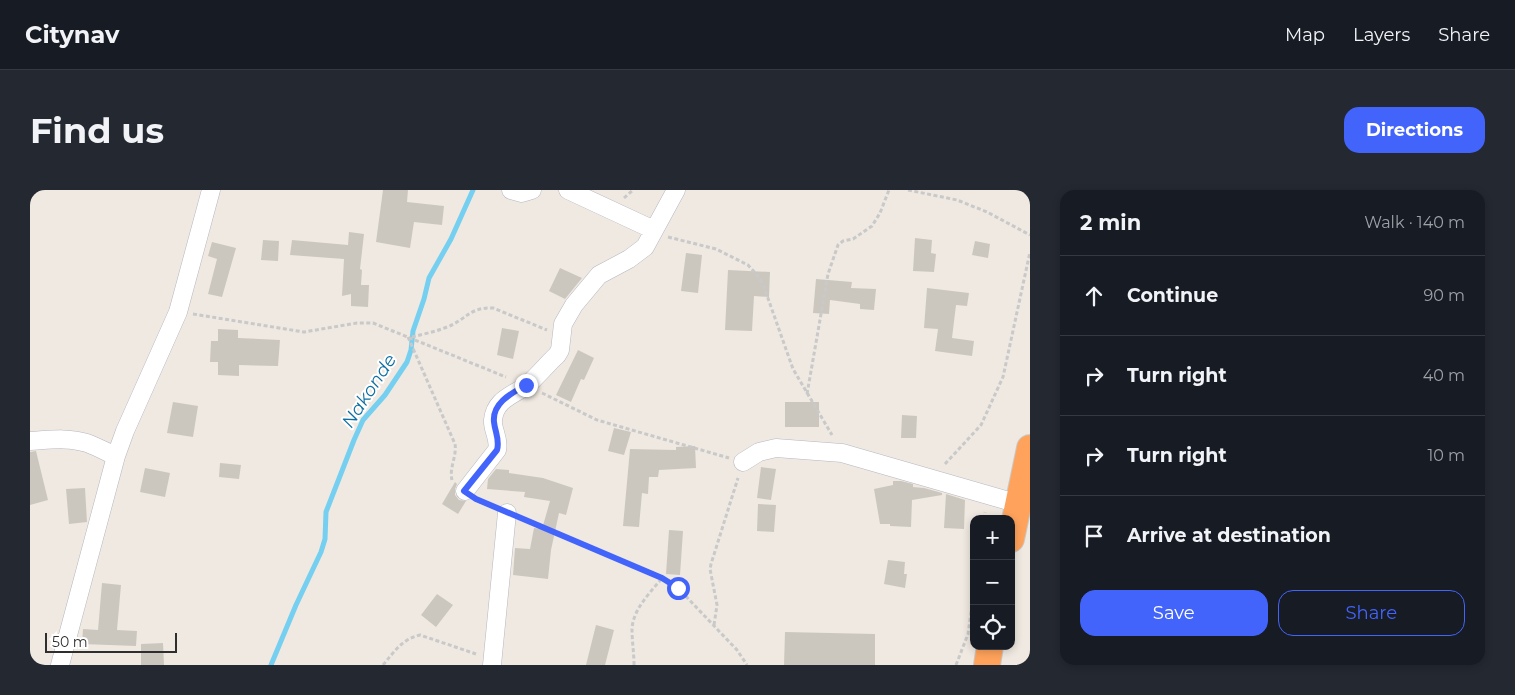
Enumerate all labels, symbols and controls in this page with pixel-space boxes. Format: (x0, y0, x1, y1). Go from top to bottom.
text: Citynav (25, 20, 119, 49)
text: Map (1285, 24, 1325, 46)
text: Layers (1353, 24, 1410, 46)
text: Share (1438, 24, 1490, 46)
button: Directions (1344, 107, 1485, 153)
text: Find us (30, 109, 164, 152)
text: 2 min (1080, 210, 1141, 235)
text: Walk · 140 m (1364, 213, 1465, 232)
icon: ahead (1080, 282, 1108, 310)
text: Continue (1127, 284, 1218, 307)
text: 90 m (1423, 286, 1465, 305)
water label: Nakonde (337, 350, 401, 432)
icon: right (1080, 362, 1108, 390)
text: Turn right (1127, 364, 1227, 387)
text: 40 m (1423, 366, 1465, 385)
route end (515, 374, 538, 397)
icon: right (1080, 442, 1108, 470)
text: Turn right (1127, 444, 1227, 467)
text: 10 m (1427, 446, 1465, 465)
map controls (970, 515, 1015, 650)
button: + (970, 515, 1015, 560)
icon: arrive (1080, 522, 1108, 550)
text: Arrive at destination (1127, 524, 1331, 547)
button: − (970, 560, 1015, 605)
route start (667, 577, 690, 600)
button: Save (1080, 590, 1268, 636)
button: Share (1278, 590, 1465, 636)
button: locate (970, 605, 1015, 650)
scale bar (45, 630, 178, 653)
text: 50 m (52, 633, 88, 651)

